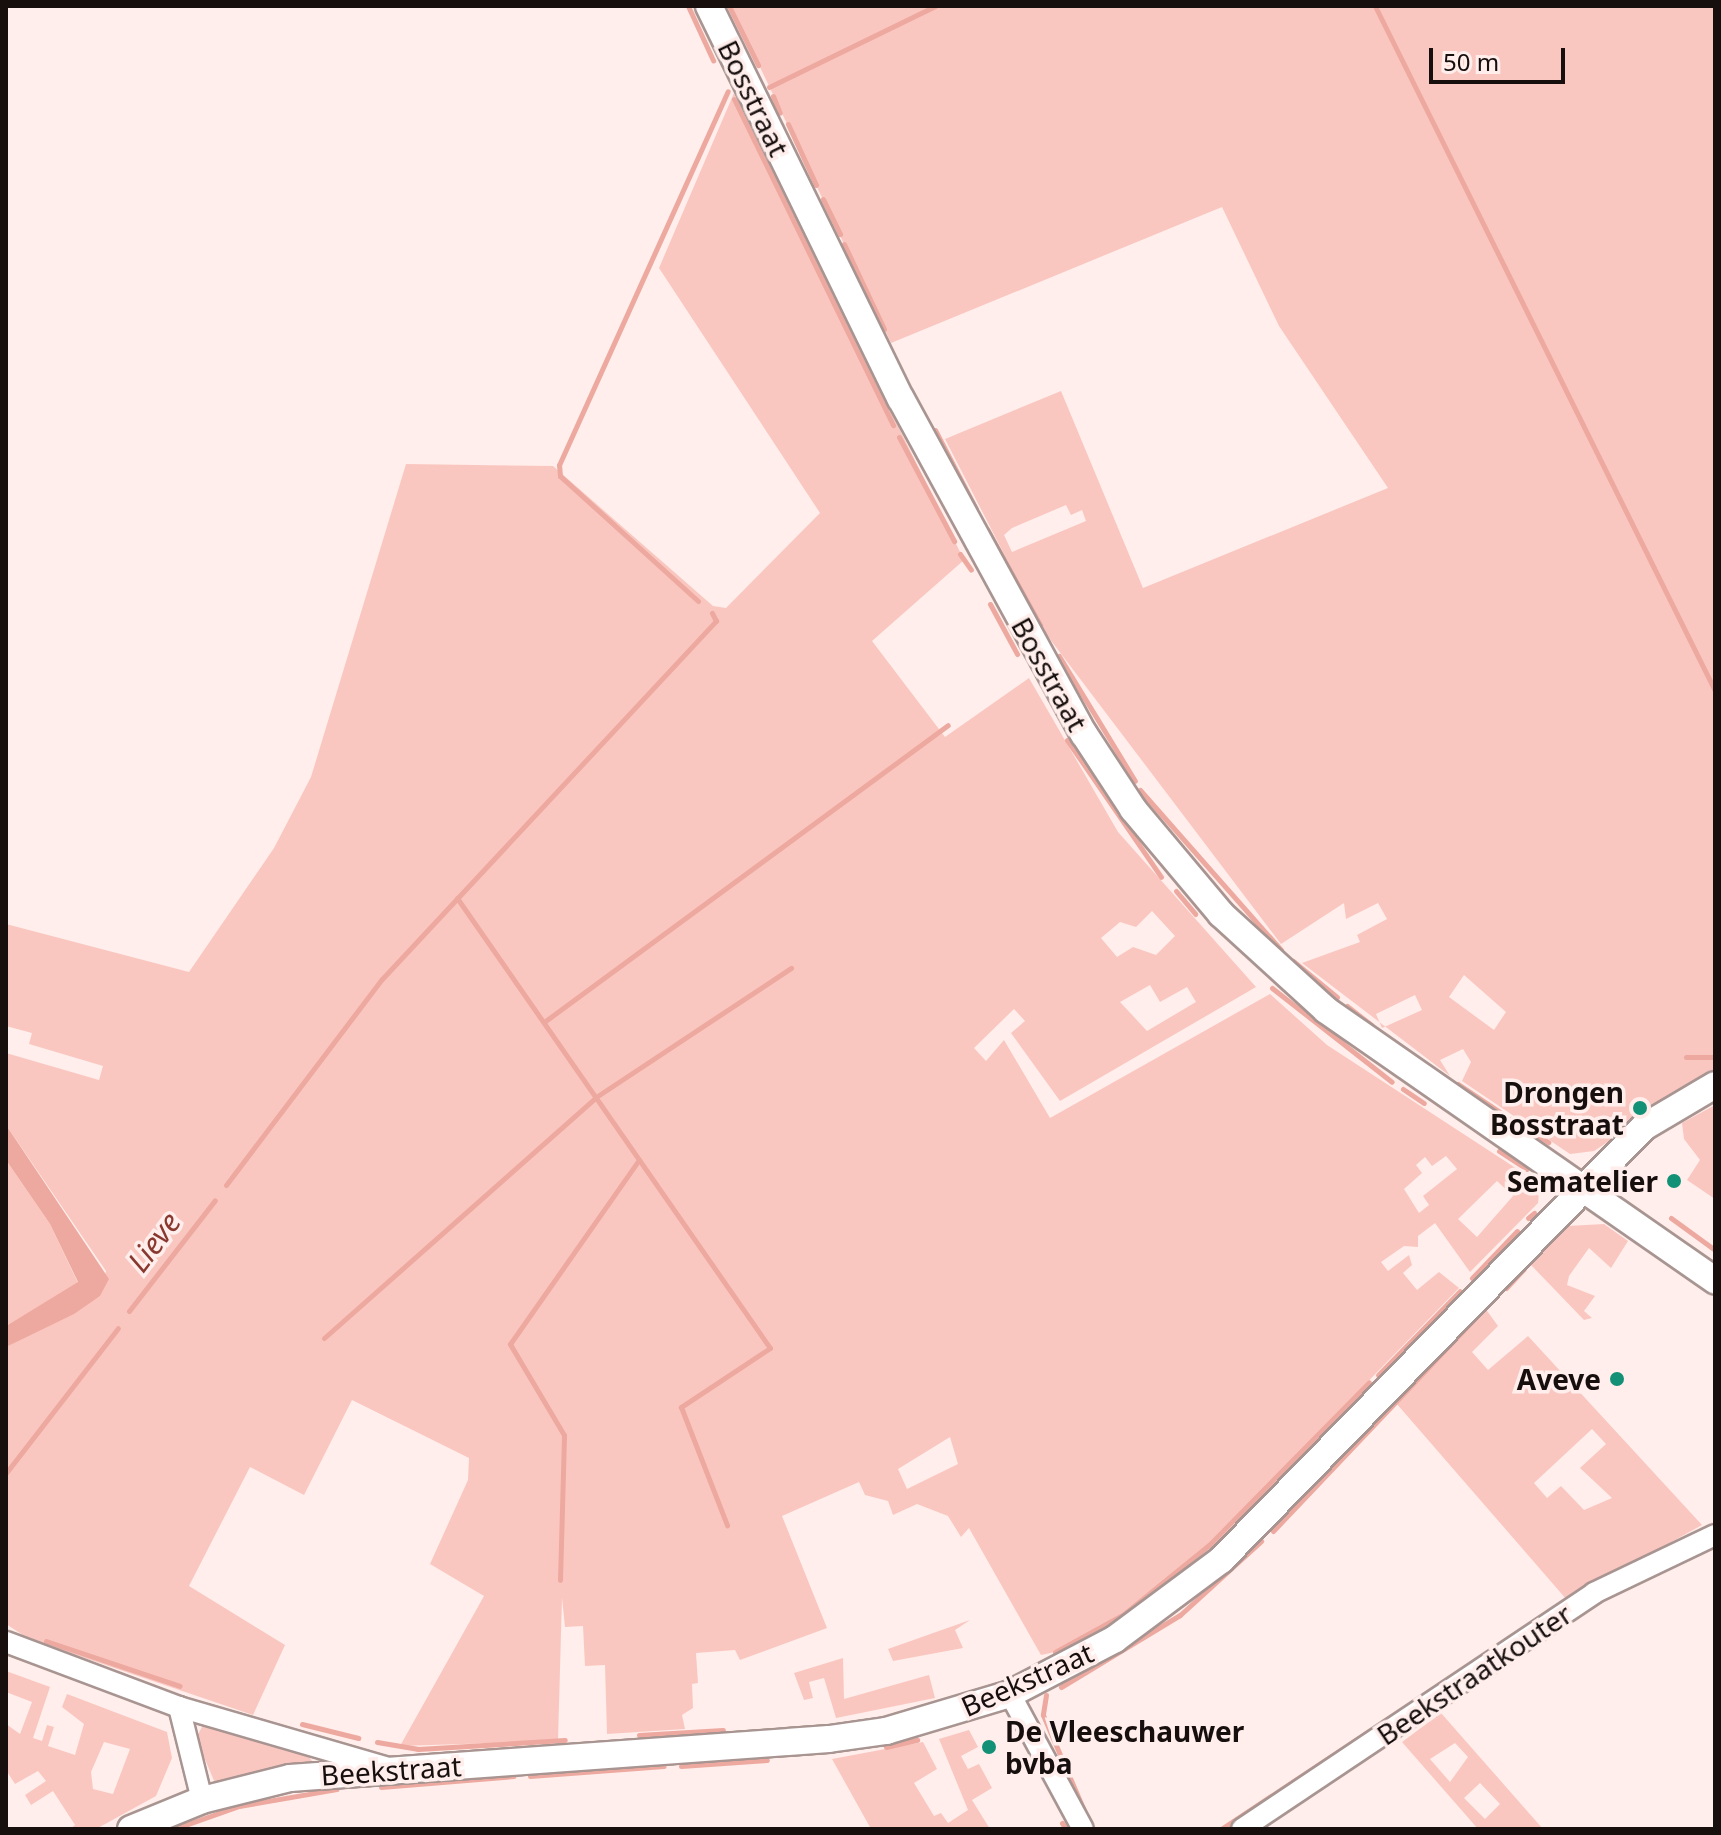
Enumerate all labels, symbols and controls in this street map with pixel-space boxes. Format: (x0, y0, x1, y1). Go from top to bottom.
scale bar (1433, 32, 1569, 82)
street label: Bosstraat (712, 35, 796, 161)
text: 50 m (1443, 45, 1499, 78)
street label: Bosstraat (1005, 611, 1095, 737)
place label: Drongen Bosstraat (1490, 1075, 1624, 1141)
marker: Drongen Bosstraat (1631, 1099, 1649, 1117)
place label: Sematelier (1507, 1164, 1658, 1198)
marker: Sematelier (1665, 1172, 1683, 1190)
water label: Lieve (120, 1205, 188, 1279)
place label: Aveve (1517, 1362, 1601, 1396)
marker: Aveve (1608, 1370, 1626, 1388)
street label: Beekstraatkouter (1370, 1596, 1578, 1752)
street label: Beekstraat (956, 1635, 1098, 1723)
place label: De Vleeschauwer bvba (1005, 1714, 1244, 1780)
marker: De Vleeschauwer bvba (980, 1738, 998, 1756)
street label: Beekstraat (320, 1748, 462, 1792)

